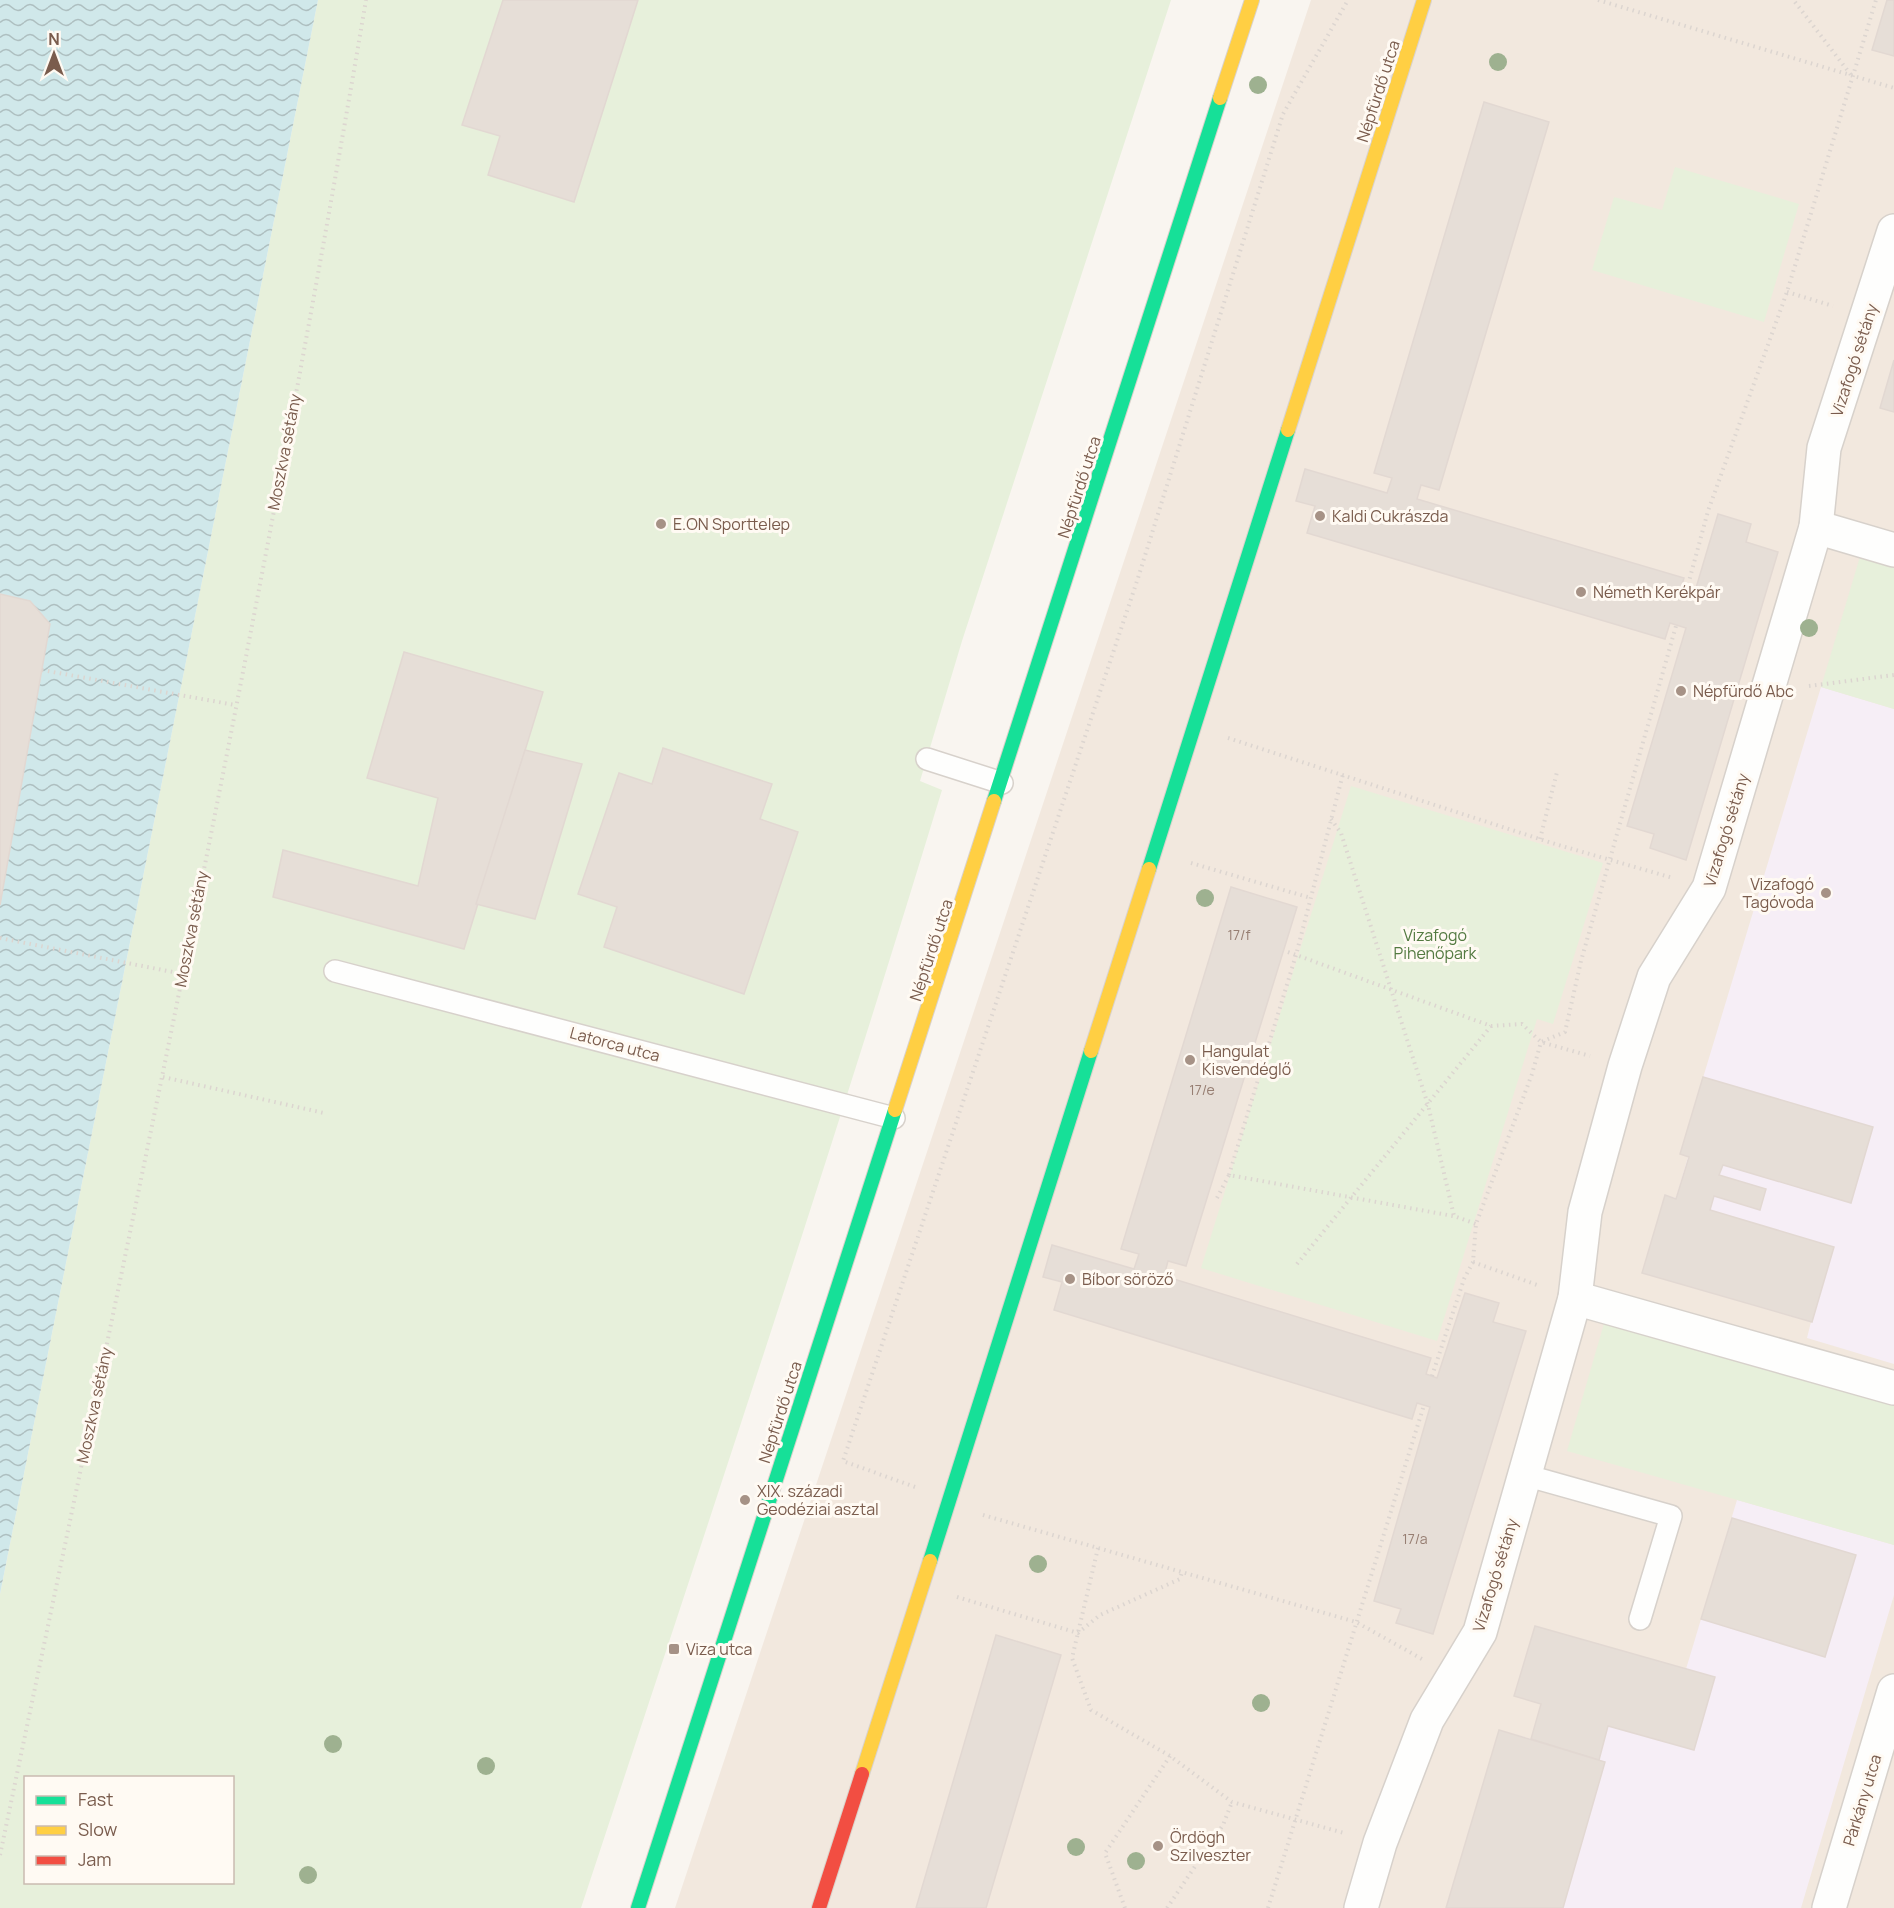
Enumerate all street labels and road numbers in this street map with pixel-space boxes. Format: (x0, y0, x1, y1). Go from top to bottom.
street label: Népfürdő utca (1351, 37, 1405, 145)
street label: Vizafogó sétány (1825, 300, 1883, 419)
street label: Moszkva sétány (262, 391, 306, 512)
street label: Népfürdő utca (1052, 433, 1106, 541)
street label: Vizafogó sétány (1698, 770, 1754, 889)
street label: Moszkva sétány (169, 868, 213, 989)
street label: Népfürdő utca (904, 896, 958, 1004)
street label: Latorca utca (568, 1021, 662, 1067)
street label: Moszkva sétány (71, 1344, 117, 1465)
street label: Népfürdő utca (753, 1358, 807, 1466)
street label: Vizafogó sétány (1467, 1515, 1523, 1634)
street label: Párkány utca (1838, 1751, 1886, 1849)

